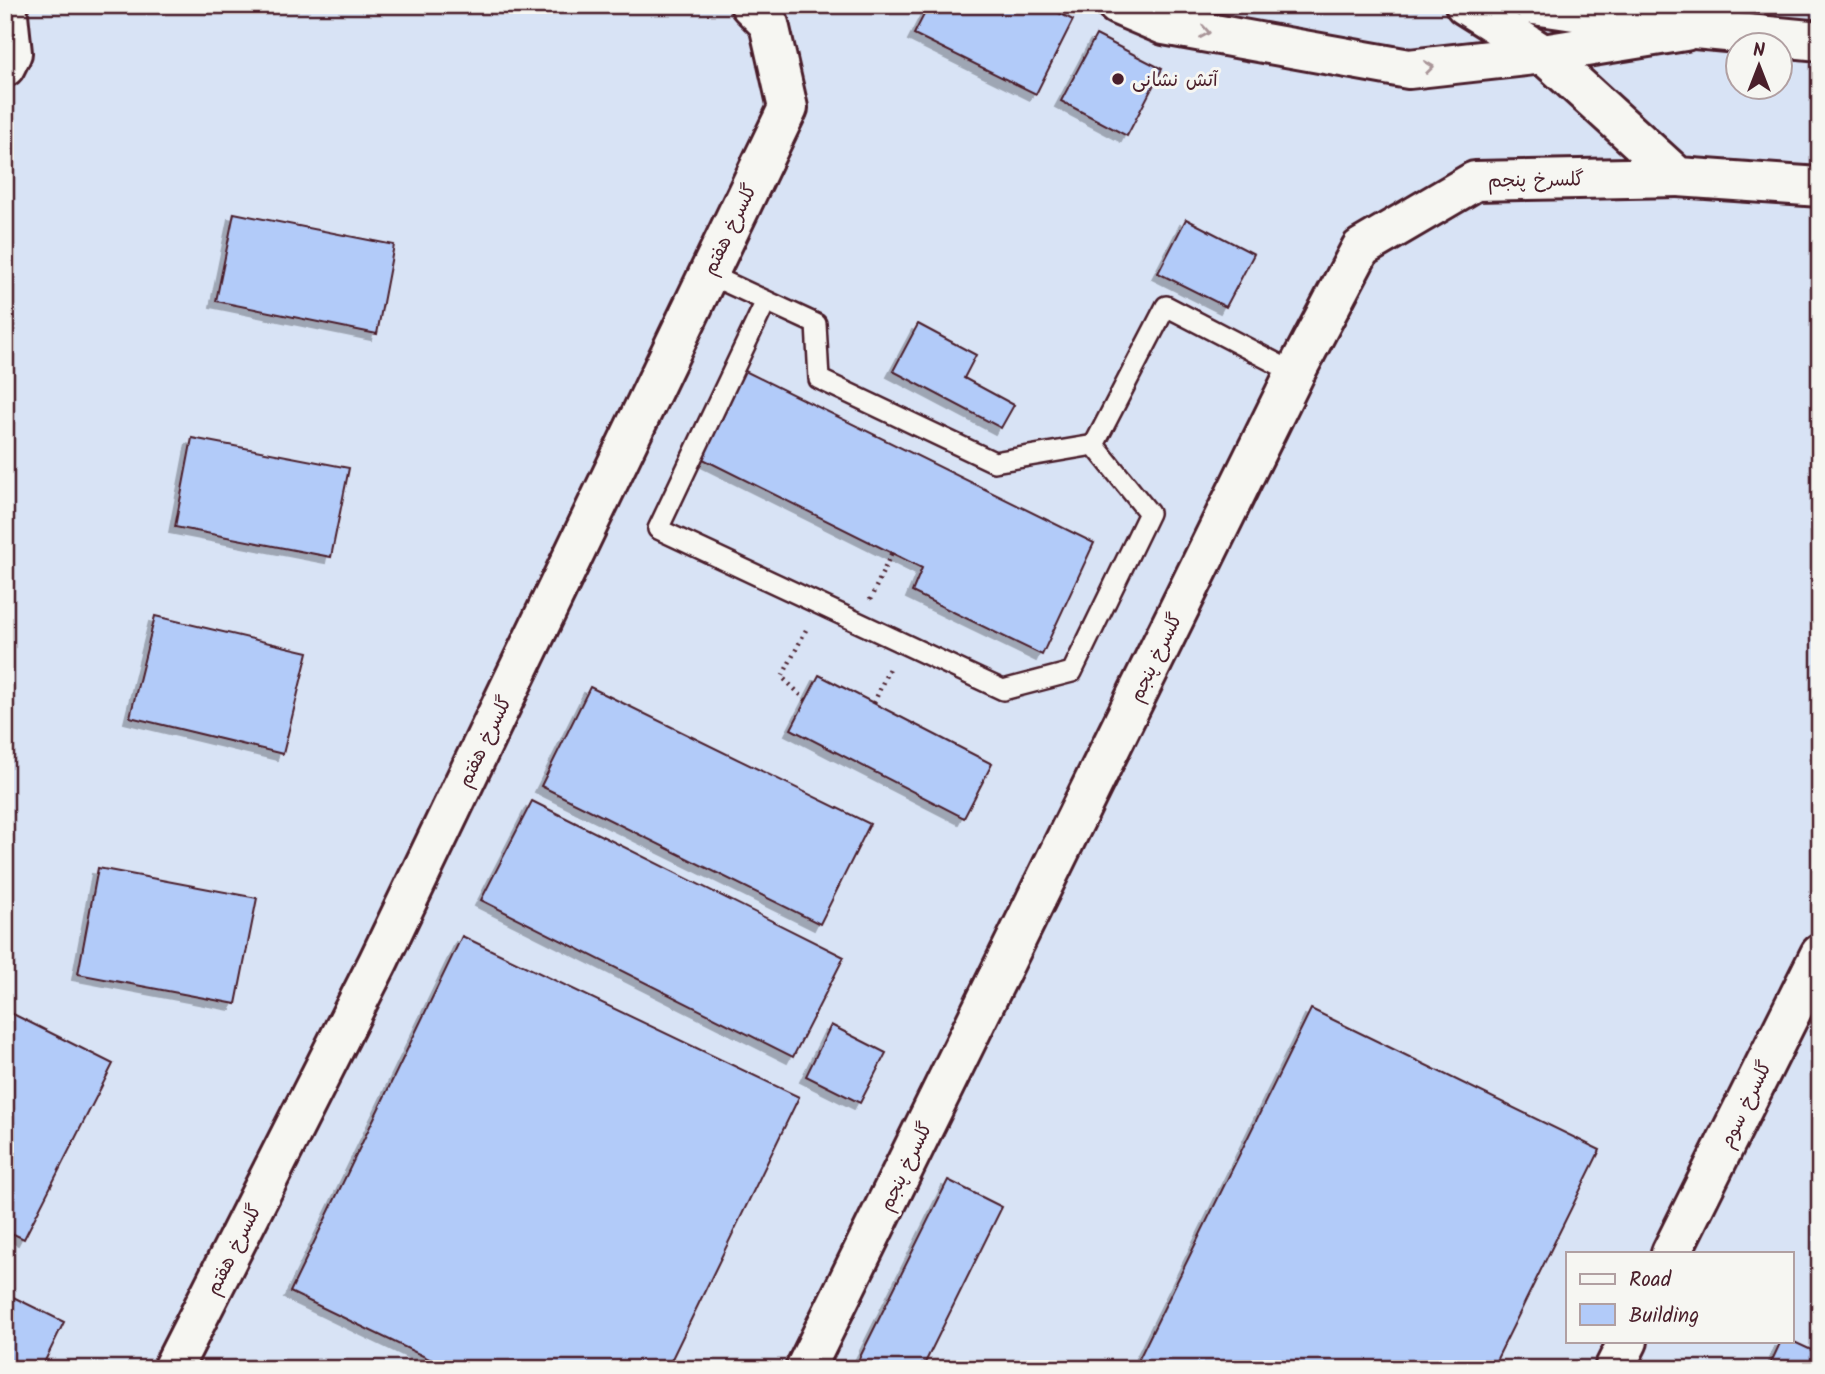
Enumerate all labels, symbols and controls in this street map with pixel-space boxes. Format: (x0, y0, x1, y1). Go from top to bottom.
one-way arrow (1199, 24, 1211, 39)
north arrow (1724, 32, 1794, 102)
text: N (1753, 36, 1765, 66)
one-way arrow (1423, 59, 1435, 74)
place label: آتش نشانی (1132, 66, 1219, 96)
marker: آتش نشانی (1110, 71, 1126, 87)
street label: گلسرخ پنجم (1488, 165, 1584, 197)
street label: گلسرخ هفتم (696, 179, 766, 281)
street label: گلسرخ پنجم (1122, 608, 1191, 708)
street label: گلسرخ هفتم (451, 691, 521, 793)
street label: گلسرخ سوم (1713, 1056, 1781, 1154)
street label: گلسرخ پنجم (872, 1117, 941, 1217)
street label: گلسرخ هفتم (199, 1199, 271, 1301)
legend (1566, 1252, 1794, 1342)
text: Road (1629, 1264, 1672, 1297)
text: Building (1629, 1300, 1699, 1333)

